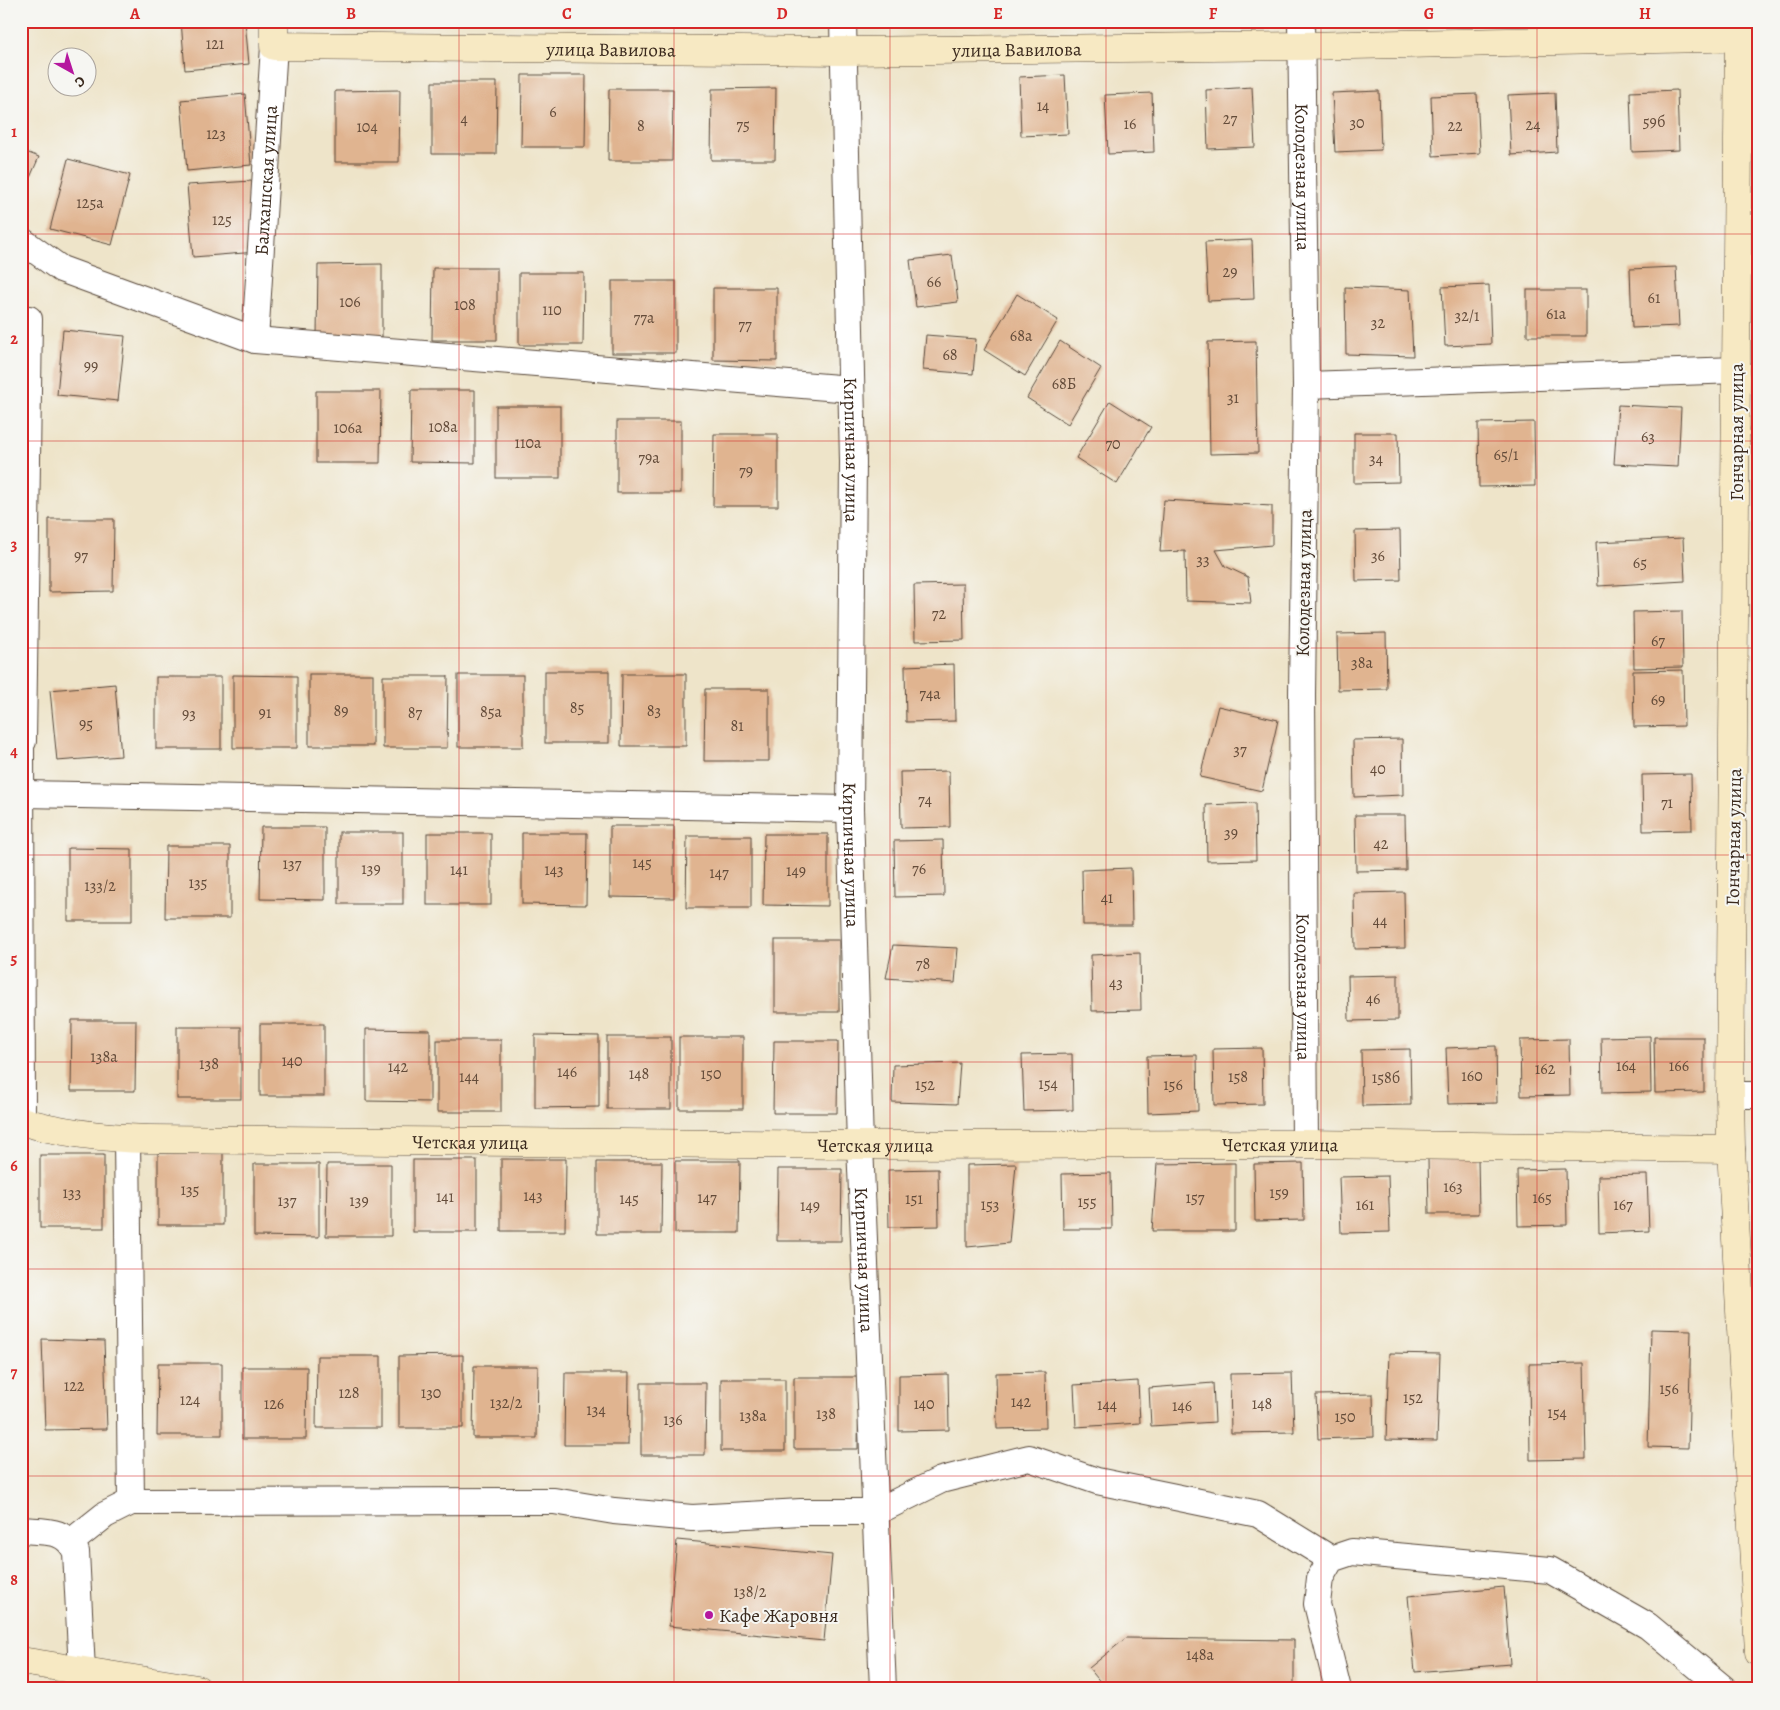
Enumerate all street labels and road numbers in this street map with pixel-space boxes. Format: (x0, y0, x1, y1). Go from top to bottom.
street label: улица Вавилова (545, 36, 676, 64)
street label: улица Вавилова (951, 36, 1082, 64)
street label: Колодезная улица (1288, 103, 1316, 251)
street label: Балхашская улица (248, 104, 284, 256)
street label: Гончарная улица (1724, 363, 1750, 501)
street label: Кирпичная улица (837, 377, 865, 523)
street label: Колодезная улица (1290, 509, 1318, 657)
street label: Гончарная улица (1720, 768, 1748, 906)
street label: Кирпичная улица (836, 782, 866, 928)
street label: Колодезная улица (1289, 913, 1316, 1061)
street label: Четская улица (412, 1129, 529, 1156)
street label: Четская улица (1222, 1132, 1339, 1158)
street label: Четская улица (817, 1133, 934, 1159)
street label: Кирпичная улица (848, 1186, 880, 1333)

